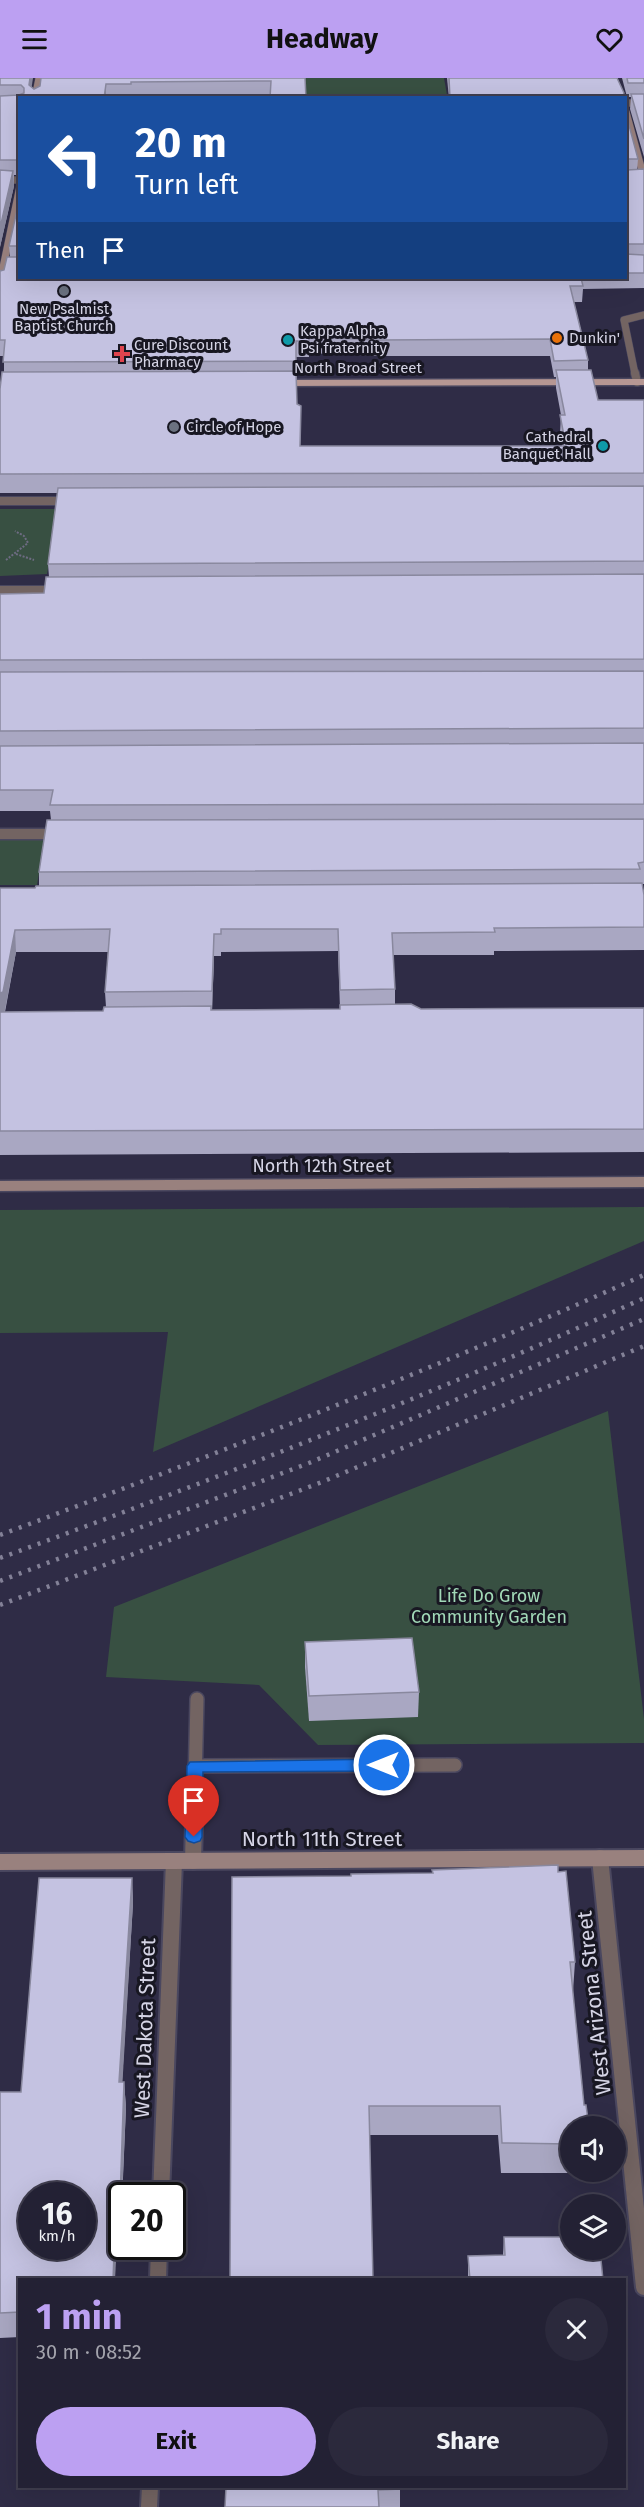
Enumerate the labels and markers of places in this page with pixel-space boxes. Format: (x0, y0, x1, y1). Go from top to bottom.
marker: New Psalmist Baptist Church (57, 284, 71, 298)
place label: New Psalmist Baptist Church (14, 300, 114, 335)
place label: Kappa Alpha Psi fraternity (300, 322, 387, 357)
place label: Dunkin' (569, 329, 620, 347)
marker: Dunkin' (550, 331, 564, 345)
marker: Kappa Alpha Psi fraternity (281, 333, 295, 347)
place label: Cure Discount Pharmacy (134, 336, 228, 371)
marker: Cure Discount Pharmacy (115, 347, 129, 361)
place label: Circle of Hope (186, 418, 281, 436)
marker: Circle of Hope (167, 420, 181, 434)
place label: Cathedral Banquet Hall (503, 428, 592, 463)
marker: Cathedral Banquet Hall (596, 439, 610, 453)
pin (168, 1775, 219, 1837)

